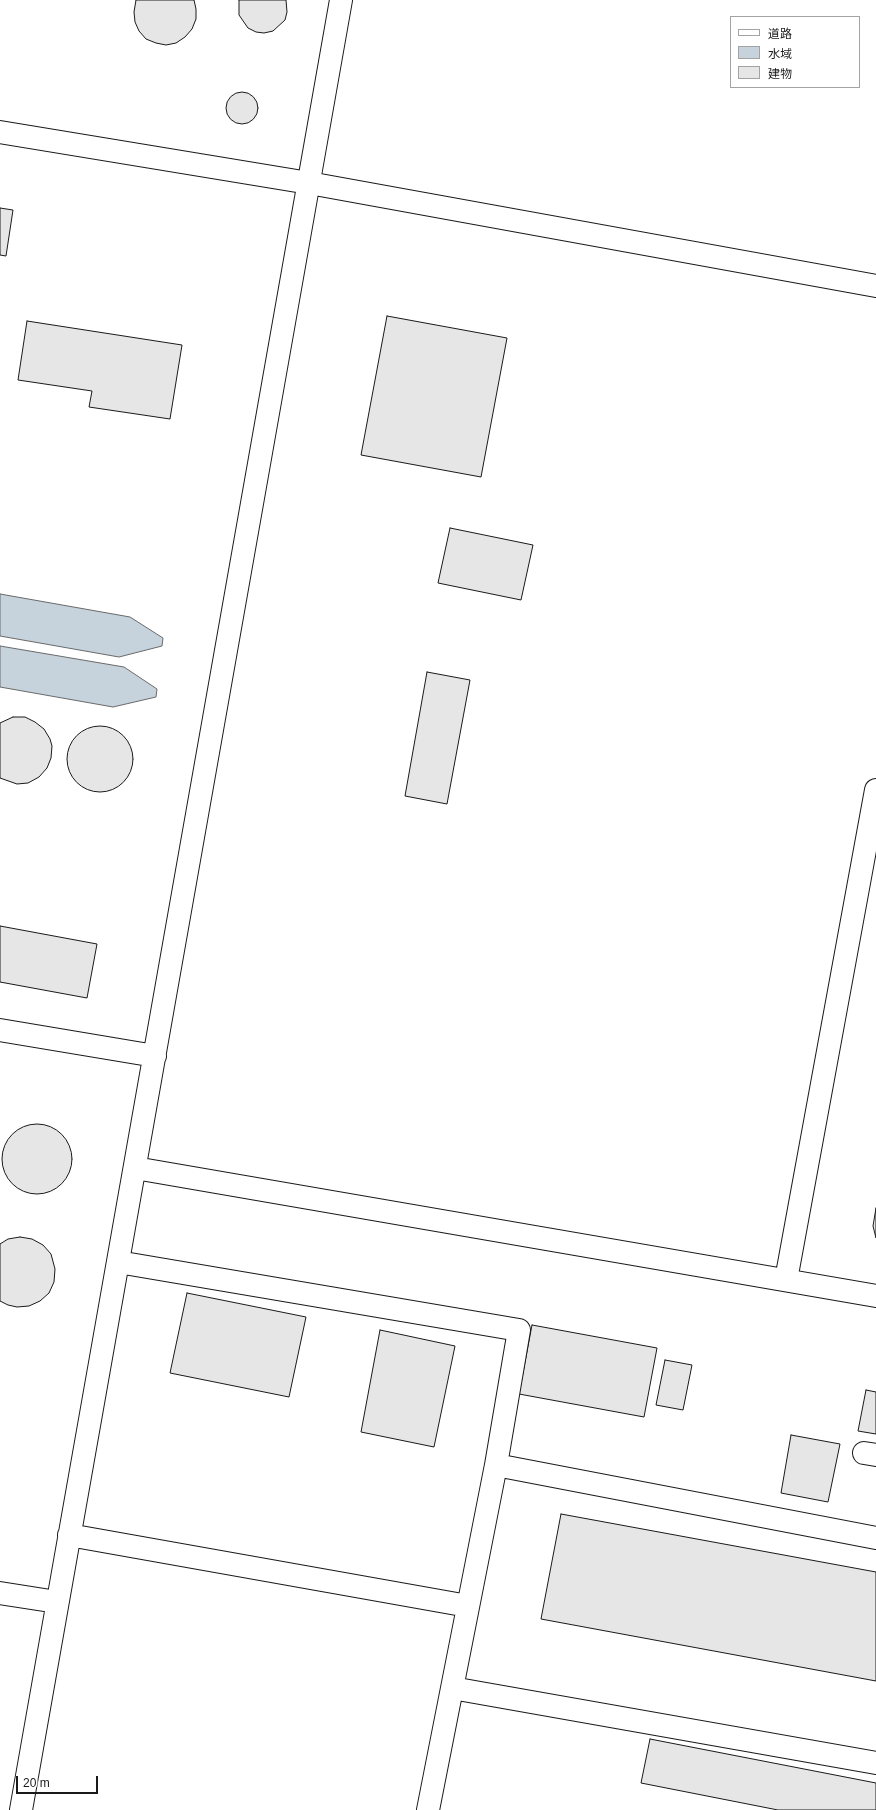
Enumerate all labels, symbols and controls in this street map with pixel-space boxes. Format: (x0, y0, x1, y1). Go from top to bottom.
legend (730, 16, 860, 88)
text: 道路 (768, 27, 792, 41)
text: 水域 (768, 47, 792, 61)
text: 建物 (768, 67, 792, 81)
scale bar (18, 1768, 100, 1794)
text: 20 m (23, 1776, 50, 1790)

